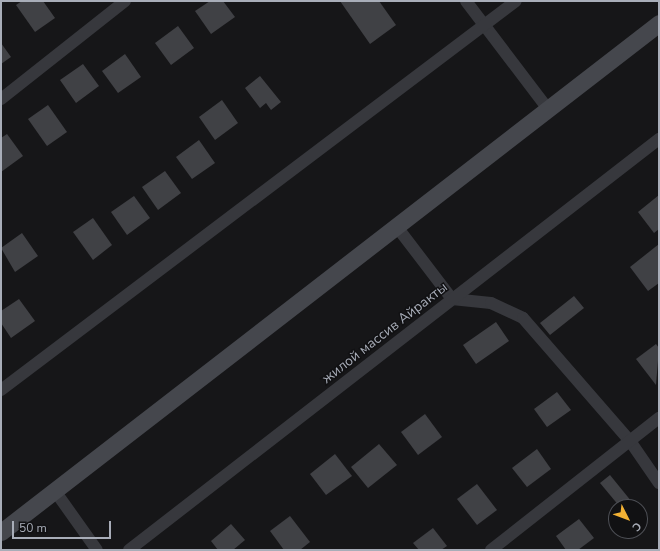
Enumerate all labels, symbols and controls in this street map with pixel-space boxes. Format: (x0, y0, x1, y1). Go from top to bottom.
street label: жилой массив Айракты (319, 279, 451, 387)
north arrow (608, 499, 648, 539)
scale bar (14, 513, 113, 539)
text: С (628, 519, 645, 534)
text: 50 m (19, 520, 47, 536)

